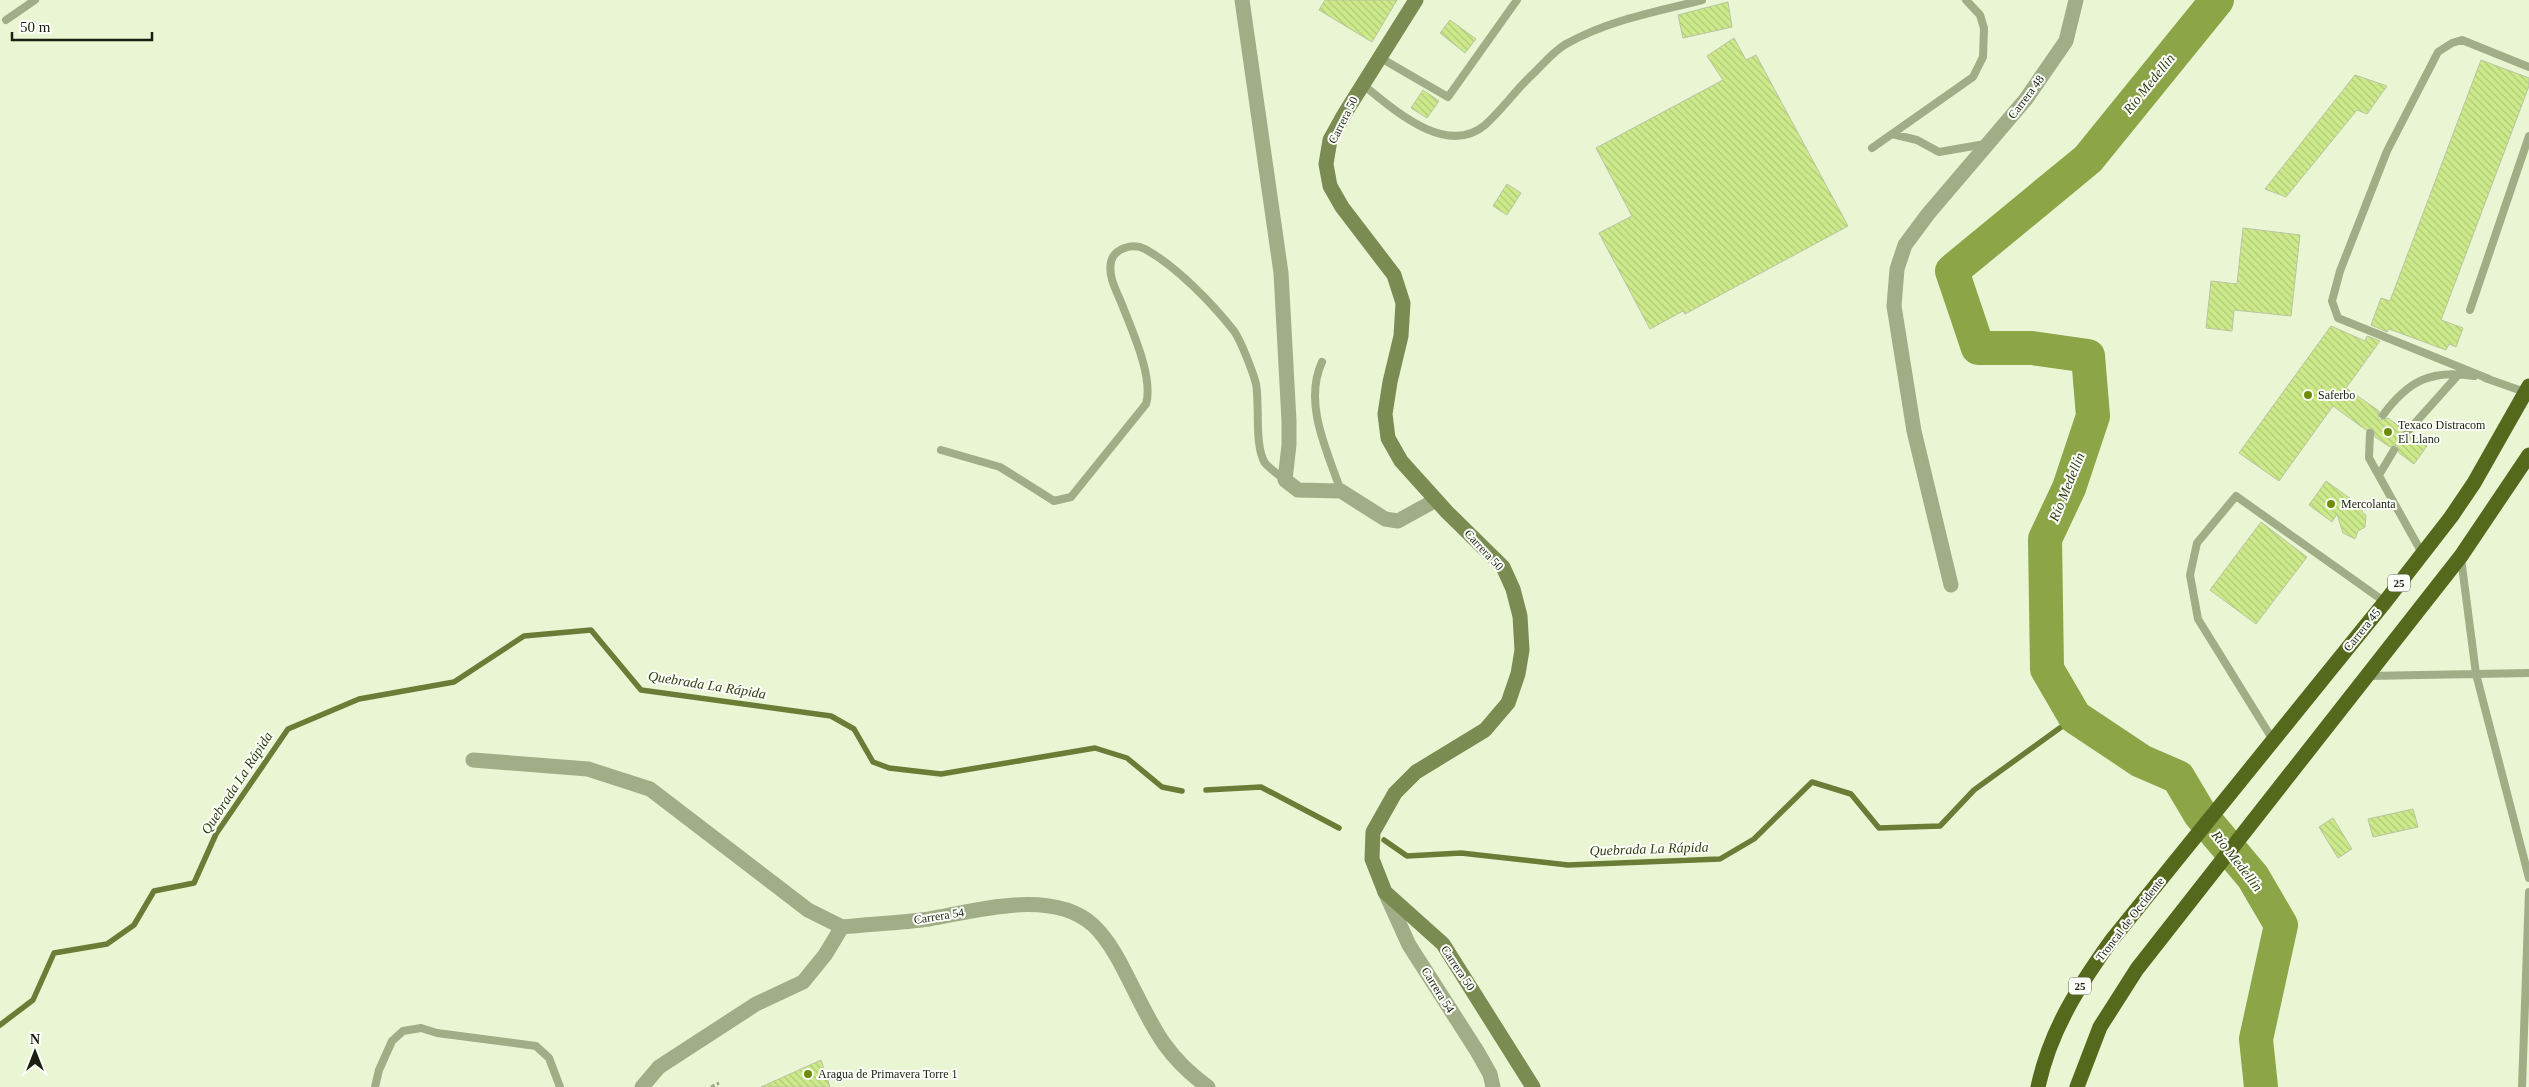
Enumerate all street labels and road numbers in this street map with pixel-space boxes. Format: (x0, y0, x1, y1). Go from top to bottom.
street label: Carrera 48 (2005, 72, 2047, 122)
street label: Carrera 50 (1325, 94, 1361, 146)
street label: Carrera 50 (1461, 527, 1507, 573)
road number: 25 (2388, 574, 2410, 592)
street label: Carrera 45 (2341, 606, 2383, 654)
street label: Troncal de Occidente (2093, 874, 2167, 964)
street label: Carrera 54 (913, 905, 965, 927)
street label: Carrera 50 (1438, 943, 1478, 993)
street label: Carrera 54 (1419, 965, 1457, 1015)
road number: 25 (2069, 978, 2091, 994)

